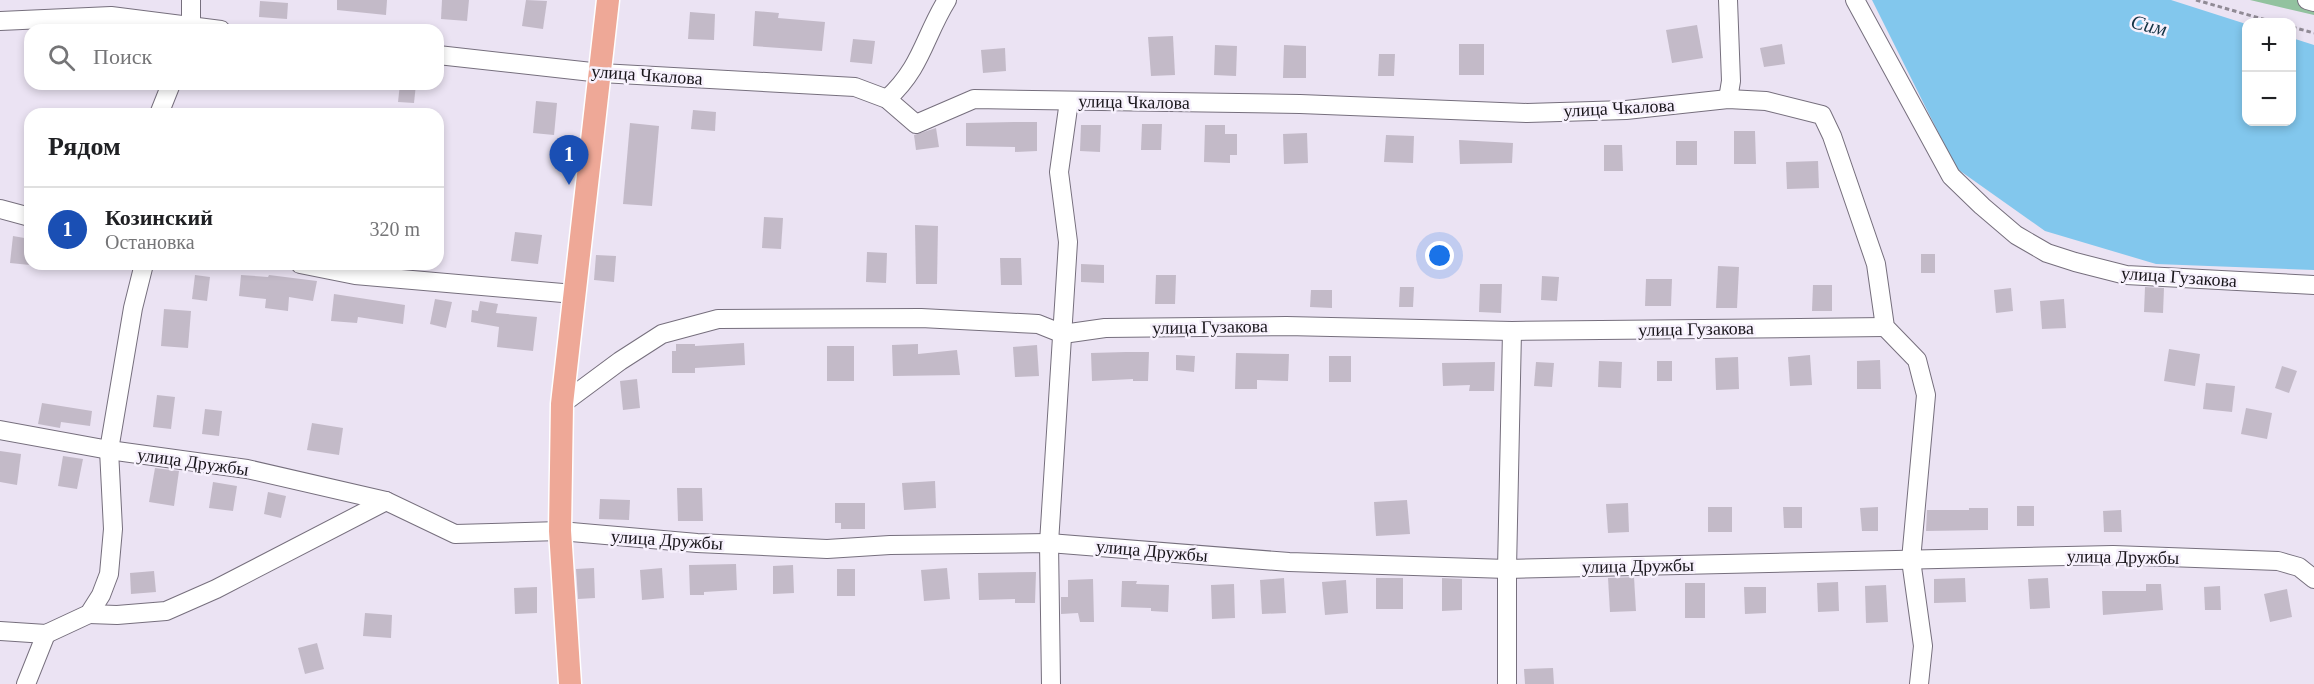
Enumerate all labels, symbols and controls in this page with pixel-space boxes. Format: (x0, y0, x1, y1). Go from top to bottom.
water label: Сим (2129, 10, 2169, 40)
map controls (2242, 18, 2296, 126)
button: + (2242, 18, 2296, 72)
search box (24, 24, 444, 90)
icon: search (45, 41, 78, 74)
text: Поиск (93, 44, 152, 69)
street label: улица Чкалова (591, 61, 703, 89)
button: − (2242, 72, 2296, 126)
street label: улица Чкалова (1078, 91, 1190, 113)
street label: улица Чкалова (1563, 95, 1675, 121)
text: Рядом (48, 132, 121, 161)
pin: 1 (550, 136, 588, 185)
text: Козинский (105, 205, 213, 230)
text: 1 (63, 218, 73, 240)
text: 320 m (369, 218, 420, 240)
text: Остановка (105, 231, 195, 253)
your location (1425, 241, 1454, 270)
street label: улица Гузакова (2121, 263, 2237, 291)
street label: улица Гузакова (1152, 316, 1268, 338)
street label: улица Гузакова (1638, 318, 1754, 340)
street label: улица Дружбы (136, 444, 250, 480)
street label: улица Дружбы (610, 526, 724, 554)
street label: улица Дружбы (1095, 536, 1209, 566)
street label: улица Дружбы (2067, 546, 2179, 568)
street label: улица Дружбы (1582, 555, 1694, 577)

